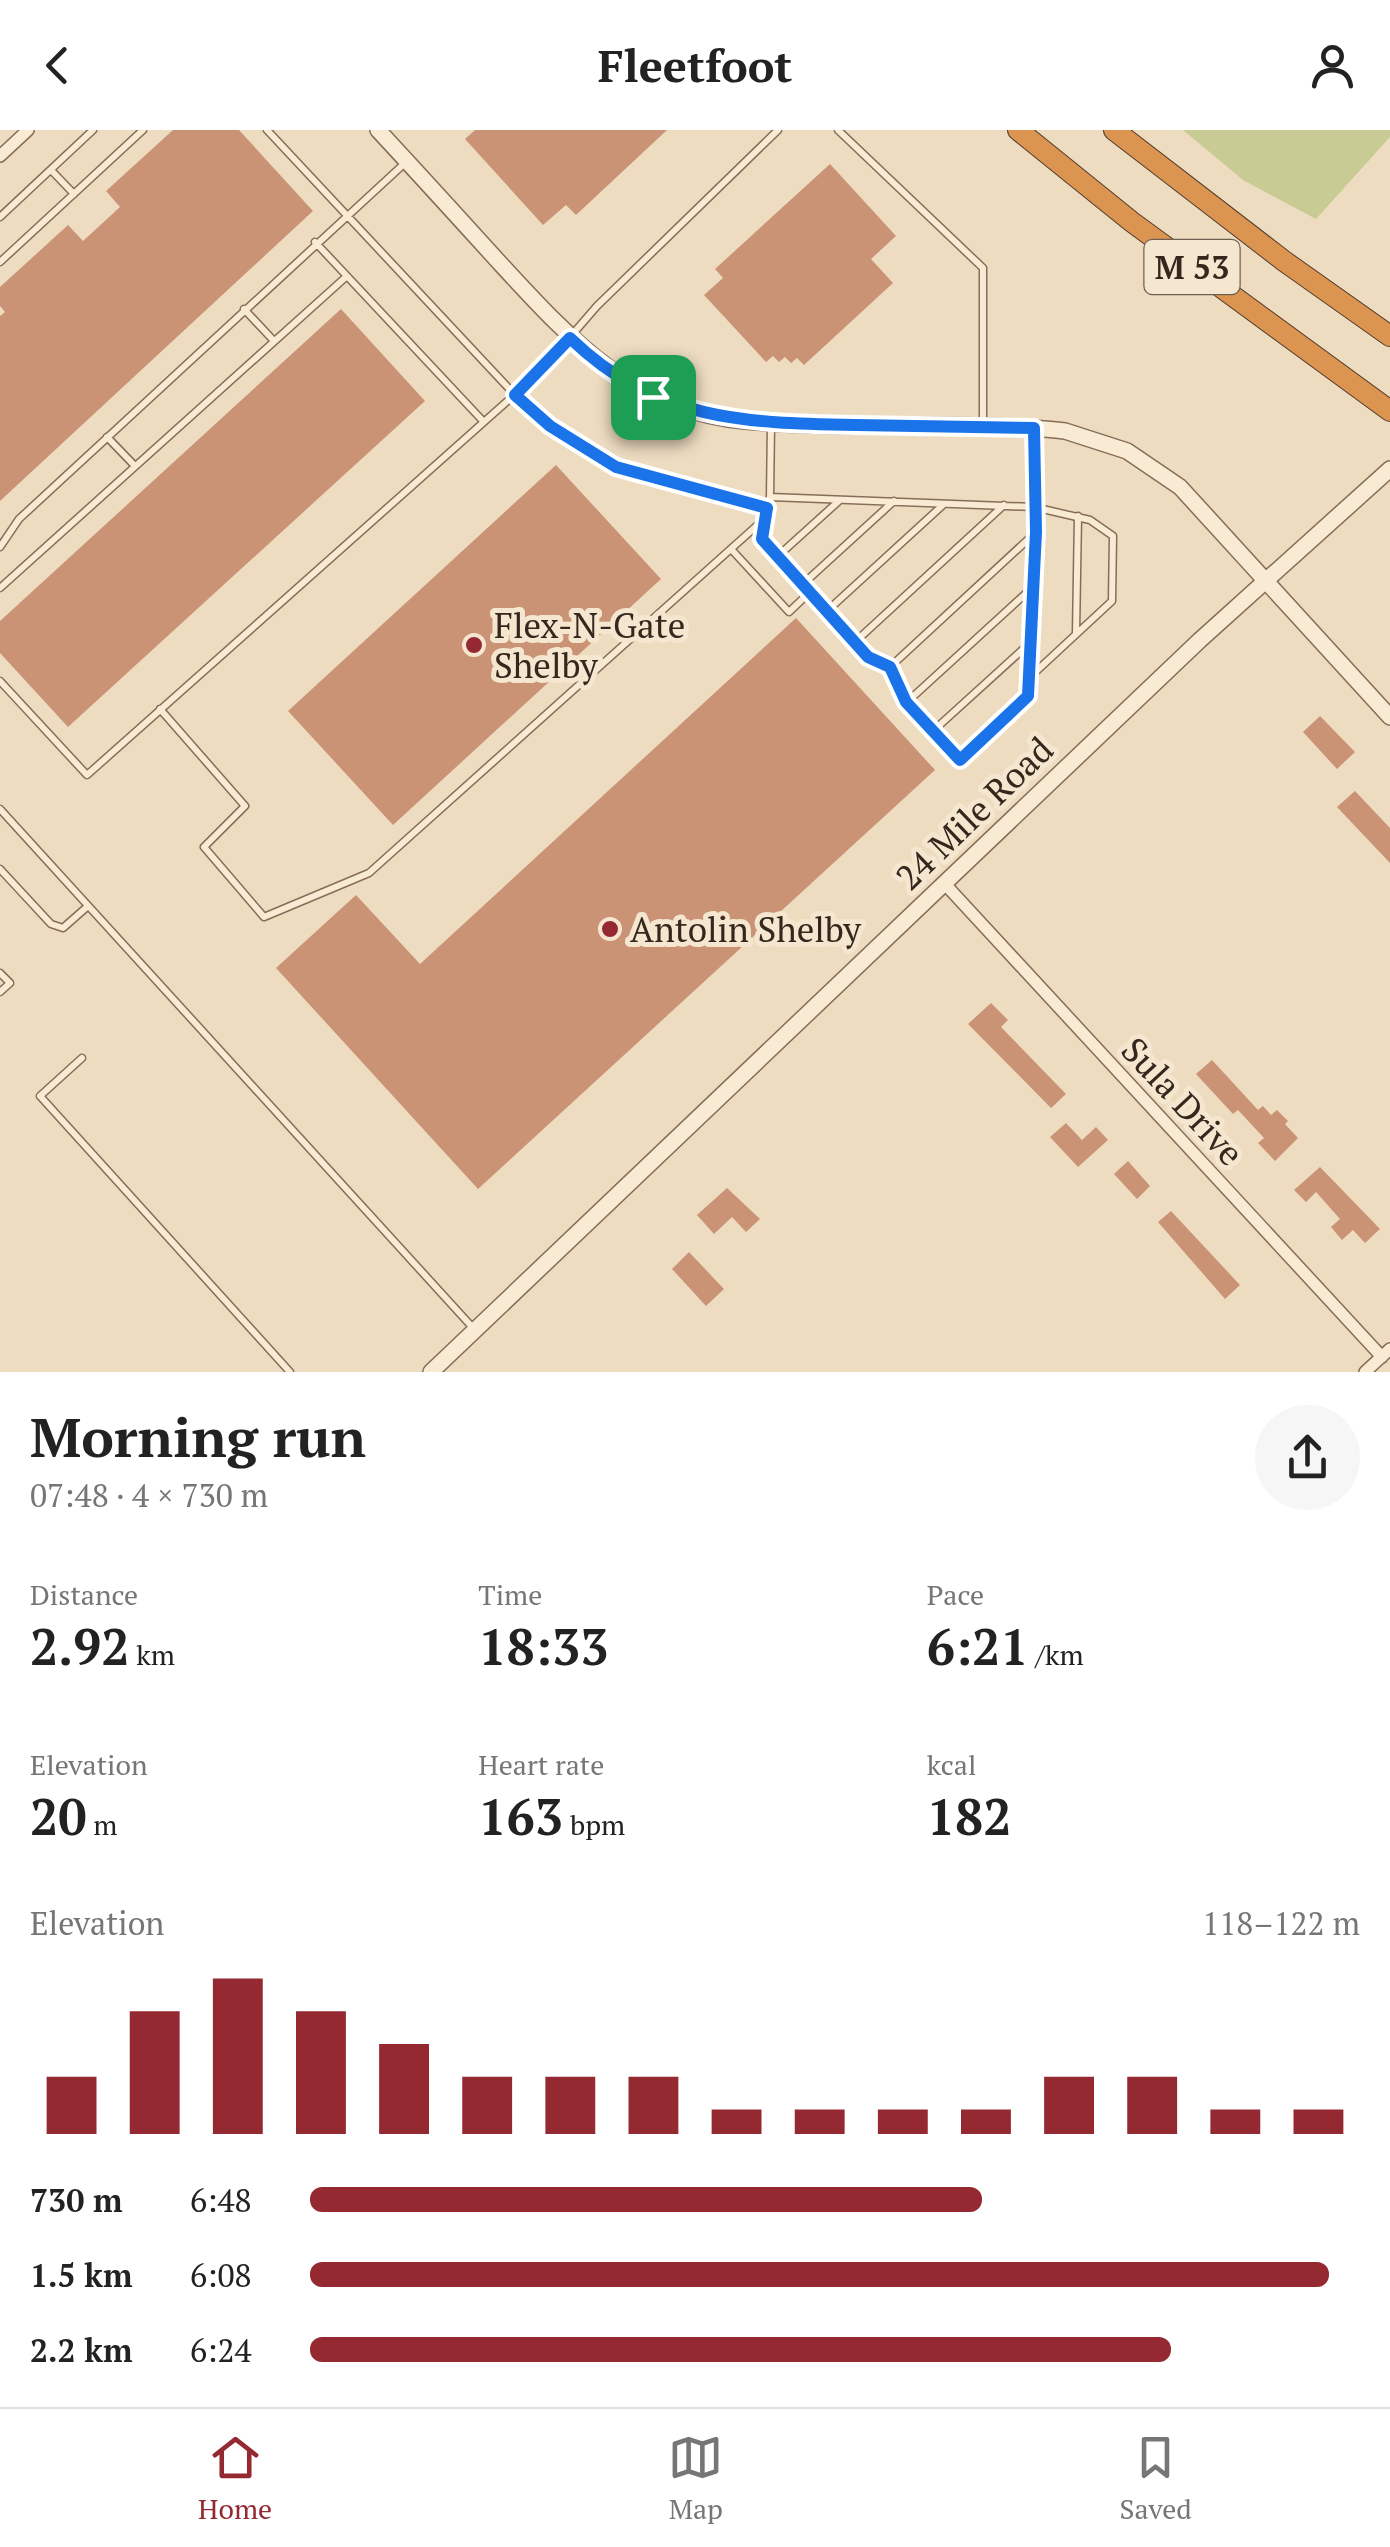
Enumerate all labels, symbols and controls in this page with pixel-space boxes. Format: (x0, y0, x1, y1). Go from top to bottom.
text: Fleetfoot (598, 35, 792, 95)
icon: back (30, 38, 85, 93)
icon: person (1305, 38, 1360, 93)
road number: M 53 (1144, 240, 1240, 294)
pin (611, 355, 696, 440)
icon: arrive (626, 370, 681, 425)
place label: Flex-N-Gate Shelby (494, 602, 685, 688)
marker: Flex-N-Gate Shelby (463, 634, 485, 656)
street label: 24 Mile Road (886, 726, 1062, 900)
place label: Antolin Shelby (630, 906, 862, 952)
marker: Antolin Shelby (599, 918, 621, 940)
street label: Sula Drive (1112, 1027, 1254, 1175)
text: Morning run (30, 1400, 366, 1473)
button: share (1255, 1405, 1360, 1510)
text: 07:48 · 4 × 730 m (30, 1474, 268, 1516)
text: Distance (30, 1576, 138, 1613)
text: Time (478, 1576, 542, 1613)
text: Pace (927, 1576, 984, 1613)
text: 2.92 (30, 1613, 130, 1679)
text: 18:33 (478, 1613, 608, 1679)
text: 6:21 (927, 1613, 1029, 1679)
text: km (130, 1636, 175, 1673)
text: /km (1029, 1636, 1084, 1673)
text: Elevation (30, 1746, 148, 1783)
text: Heart rate (478, 1746, 604, 1783)
text: kcal (927, 1746, 976, 1783)
text: 20 (30, 1783, 87, 1849)
text: 163 (478, 1783, 563, 1849)
text: 182 (927, 1783, 1011, 1849)
text: m (87, 1806, 117, 1843)
text: bpm (563, 1806, 625, 1843)
text: Elevation (30, 1902, 164, 1944)
text: 118–122 m (1202, 1902, 1360, 1944)
text: 730 m (30, 2179, 122, 2221)
text: 6:48 (190, 2179, 252, 2221)
text: 1.5 km (30, 2254, 133, 2296)
text: 6:08 (190, 2254, 252, 2296)
text: 2.2 km (30, 2329, 133, 2371)
text: 6:24 (190, 2329, 252, 2371)
tab: Home (198, 2430, 272, 2527)
tab: Map (668, 2430, 723, 2527)
tab: Saved (1119, 2430, 1192, 2527)

